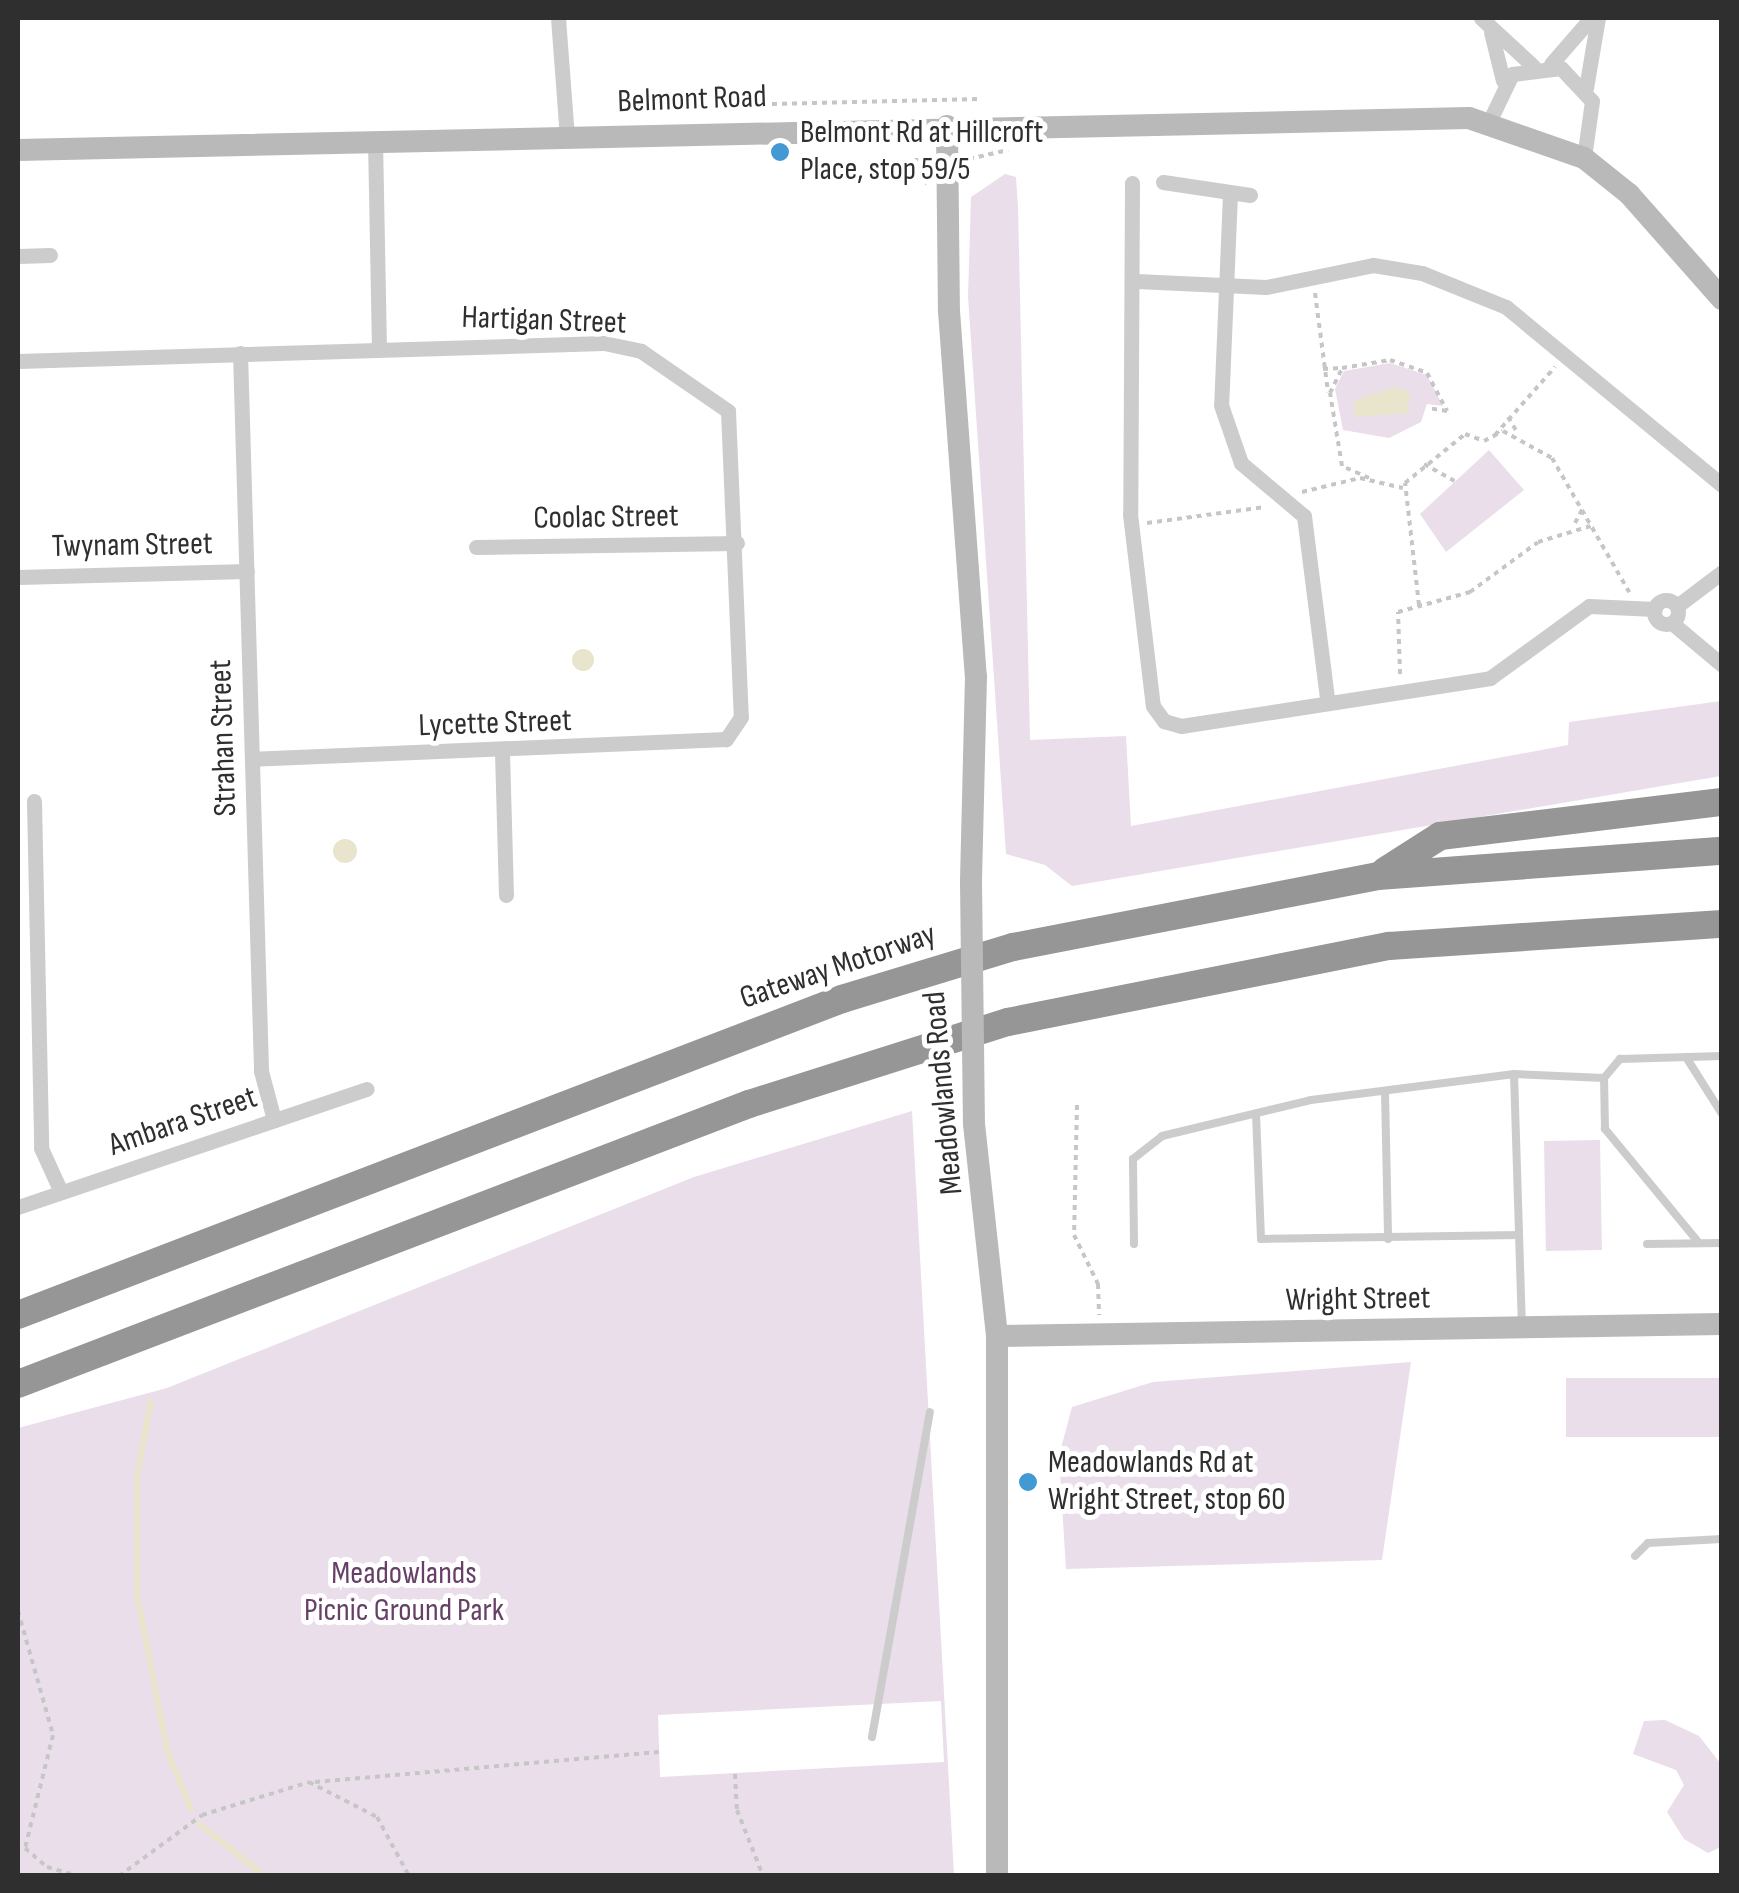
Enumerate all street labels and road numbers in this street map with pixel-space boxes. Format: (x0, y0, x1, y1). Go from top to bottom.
street label: Belmont Road (617, 78, 767, 122)
street label: Hartigan Street (461, 299, 627, 343)
street label: Coolac Street (533, 498, 679, 538)
street label: Twynam Street (51, 525, 213, 567)
street label: Strahan Street (202, 659, 246, 817)
street label: Lycette Street (418, 702, 572, 746)
street label: Gateway Motorway (735, 916, 941, 1018)
street label: Meadowlands Road (916, 990, 972, 1196)
street label: Ambara Street (104, 1079, 262, 1165)
street label: Wright Street (1285, 1280, 1431, 1320)

